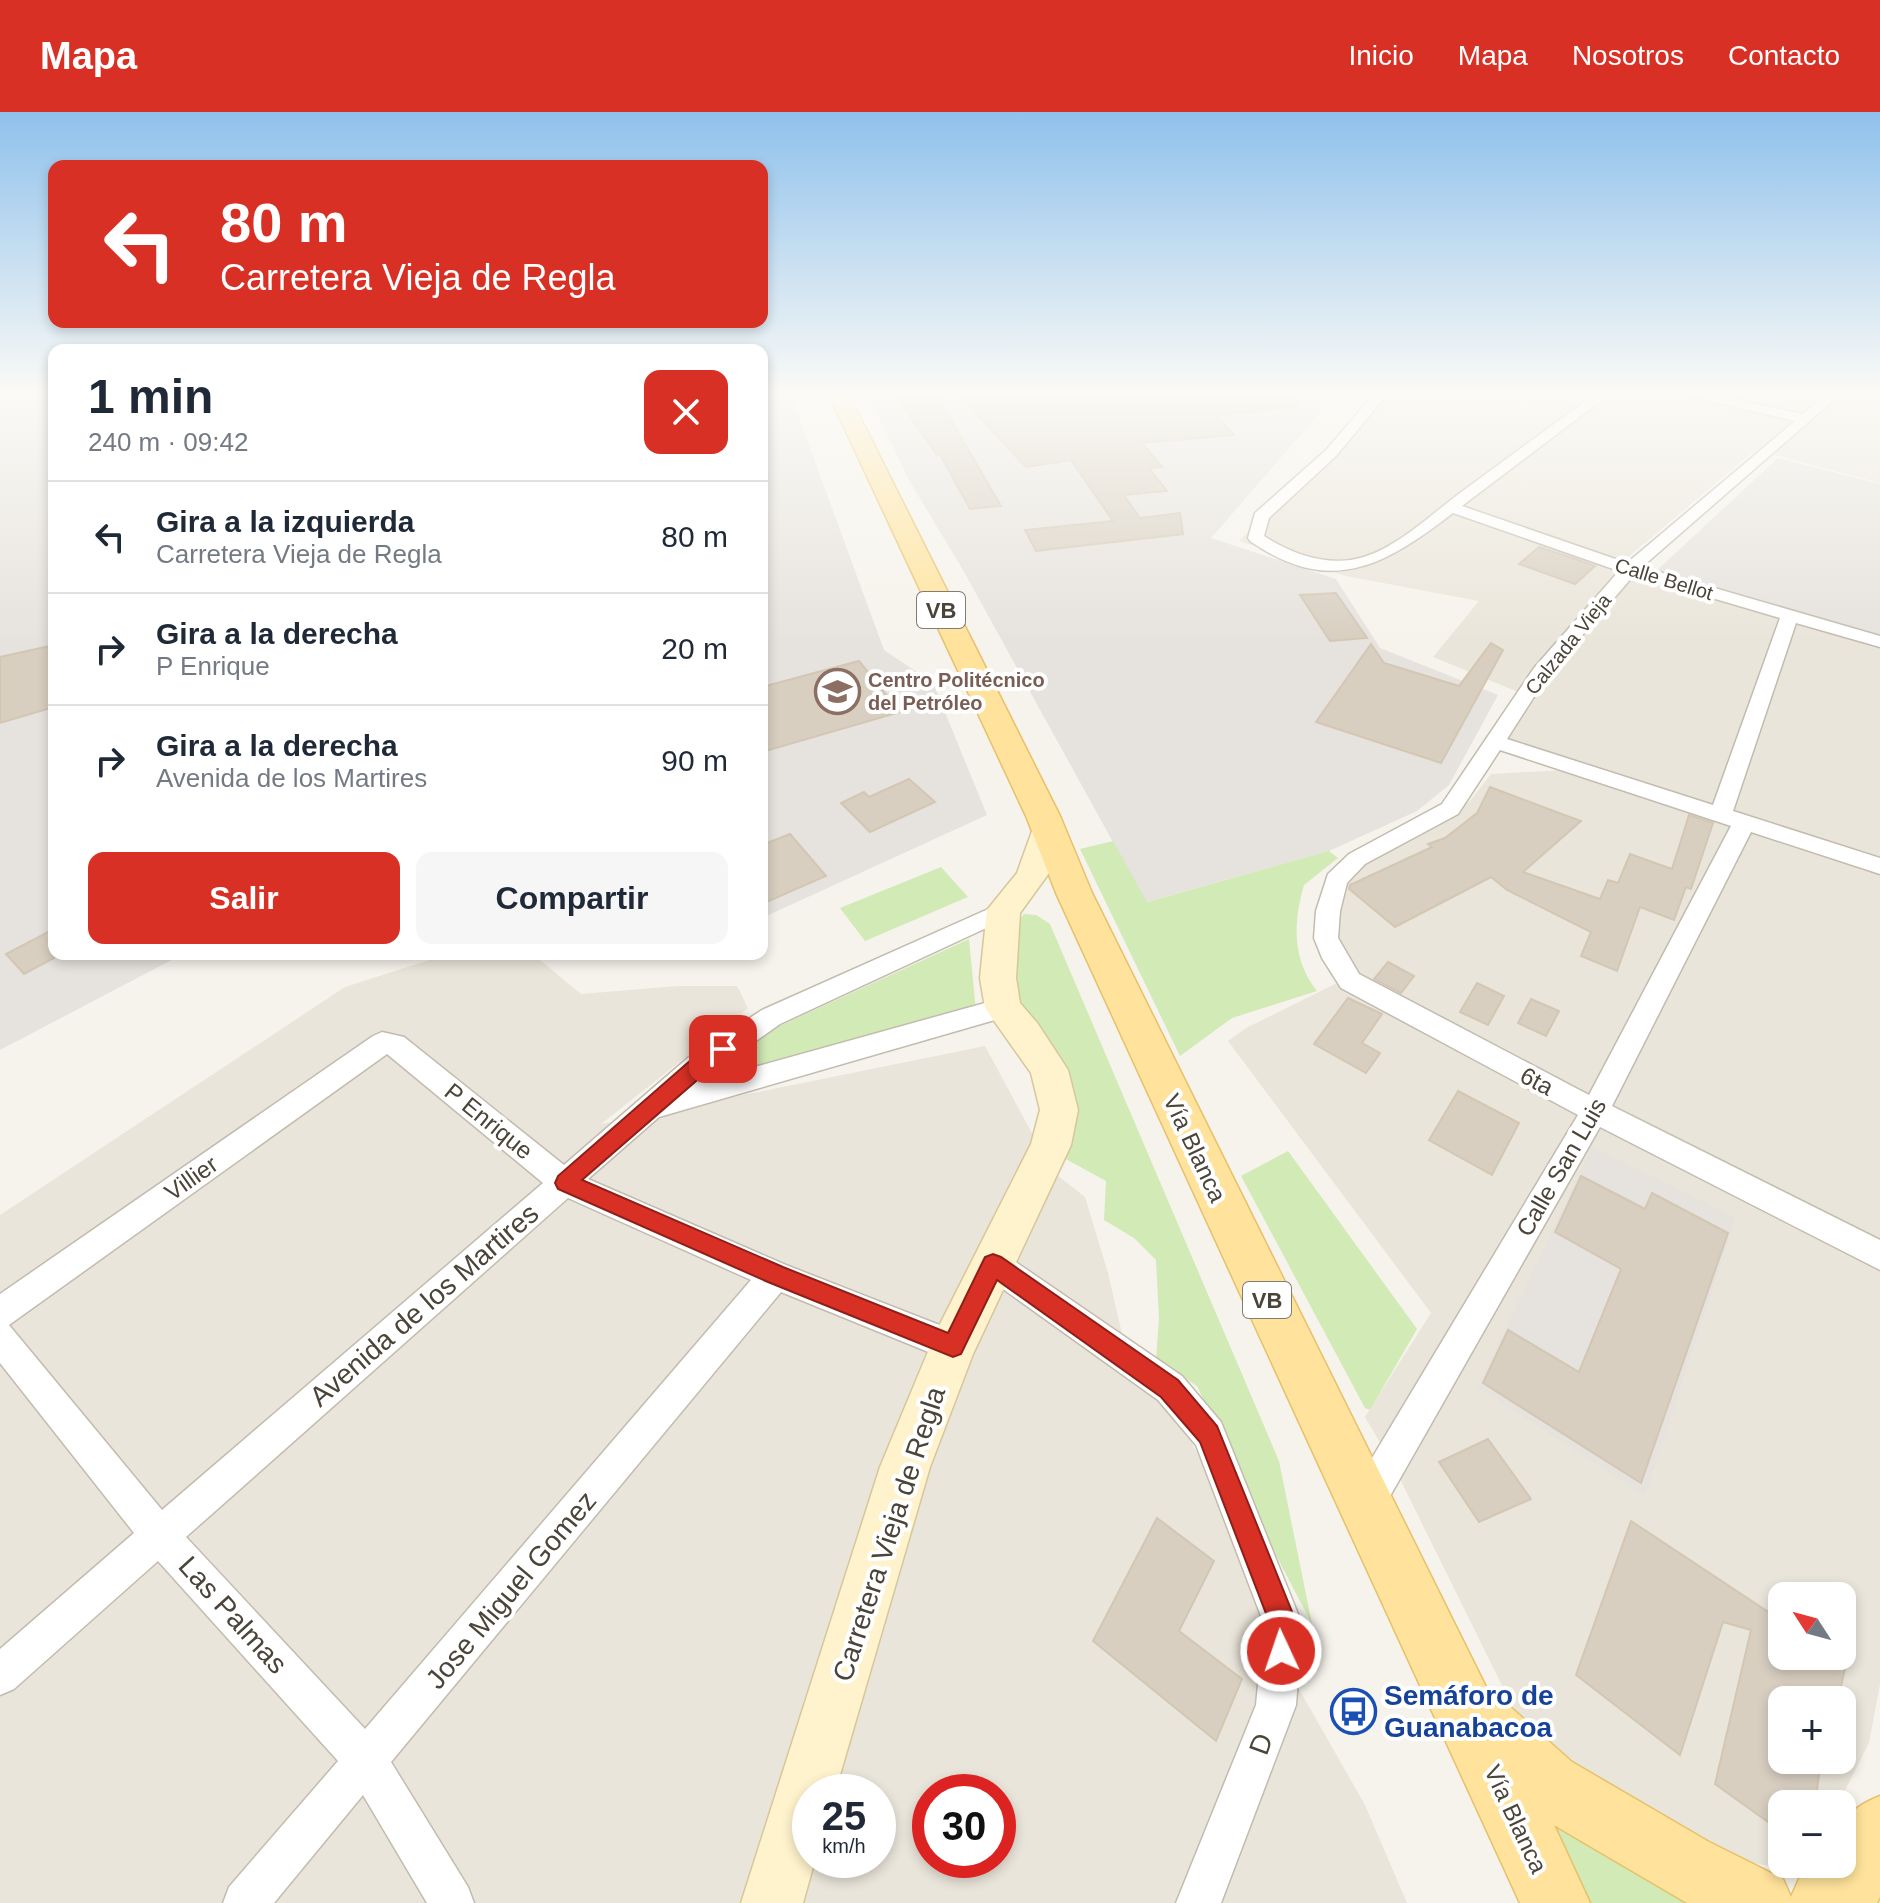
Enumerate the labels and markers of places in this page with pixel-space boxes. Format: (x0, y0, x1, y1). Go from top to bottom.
school or university icon: Centro Politécnico del Petróleo (813, 668, 861, 716)
place label: Centro Politécnico del Petróleo (868, 669, 1045, 714)
pin (689, 1015, 757, 1083)
place label: Semáforo de Guanabacoa (1384, 1680, 1554, 1743)
bus stop icon: Semáforo de Guanabacoa (1329, 1687, 1377, 1735)

